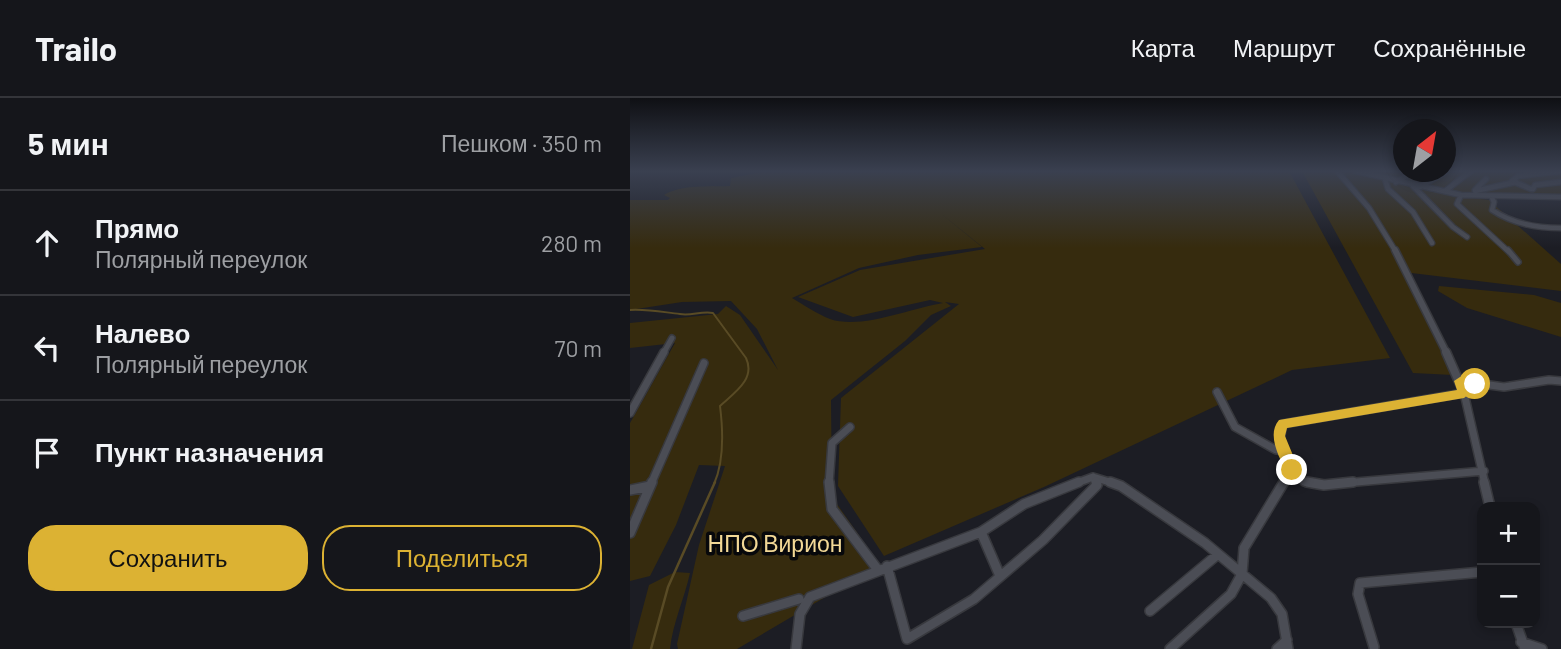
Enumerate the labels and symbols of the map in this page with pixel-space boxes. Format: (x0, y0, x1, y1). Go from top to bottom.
north arrow (1393, 119, 1456, 182)
route start (1459, 368, 1490, 399)
route end (1276, 454, 1307, 485)
park label: НПО Вирион (708, 529, 842, 557)

